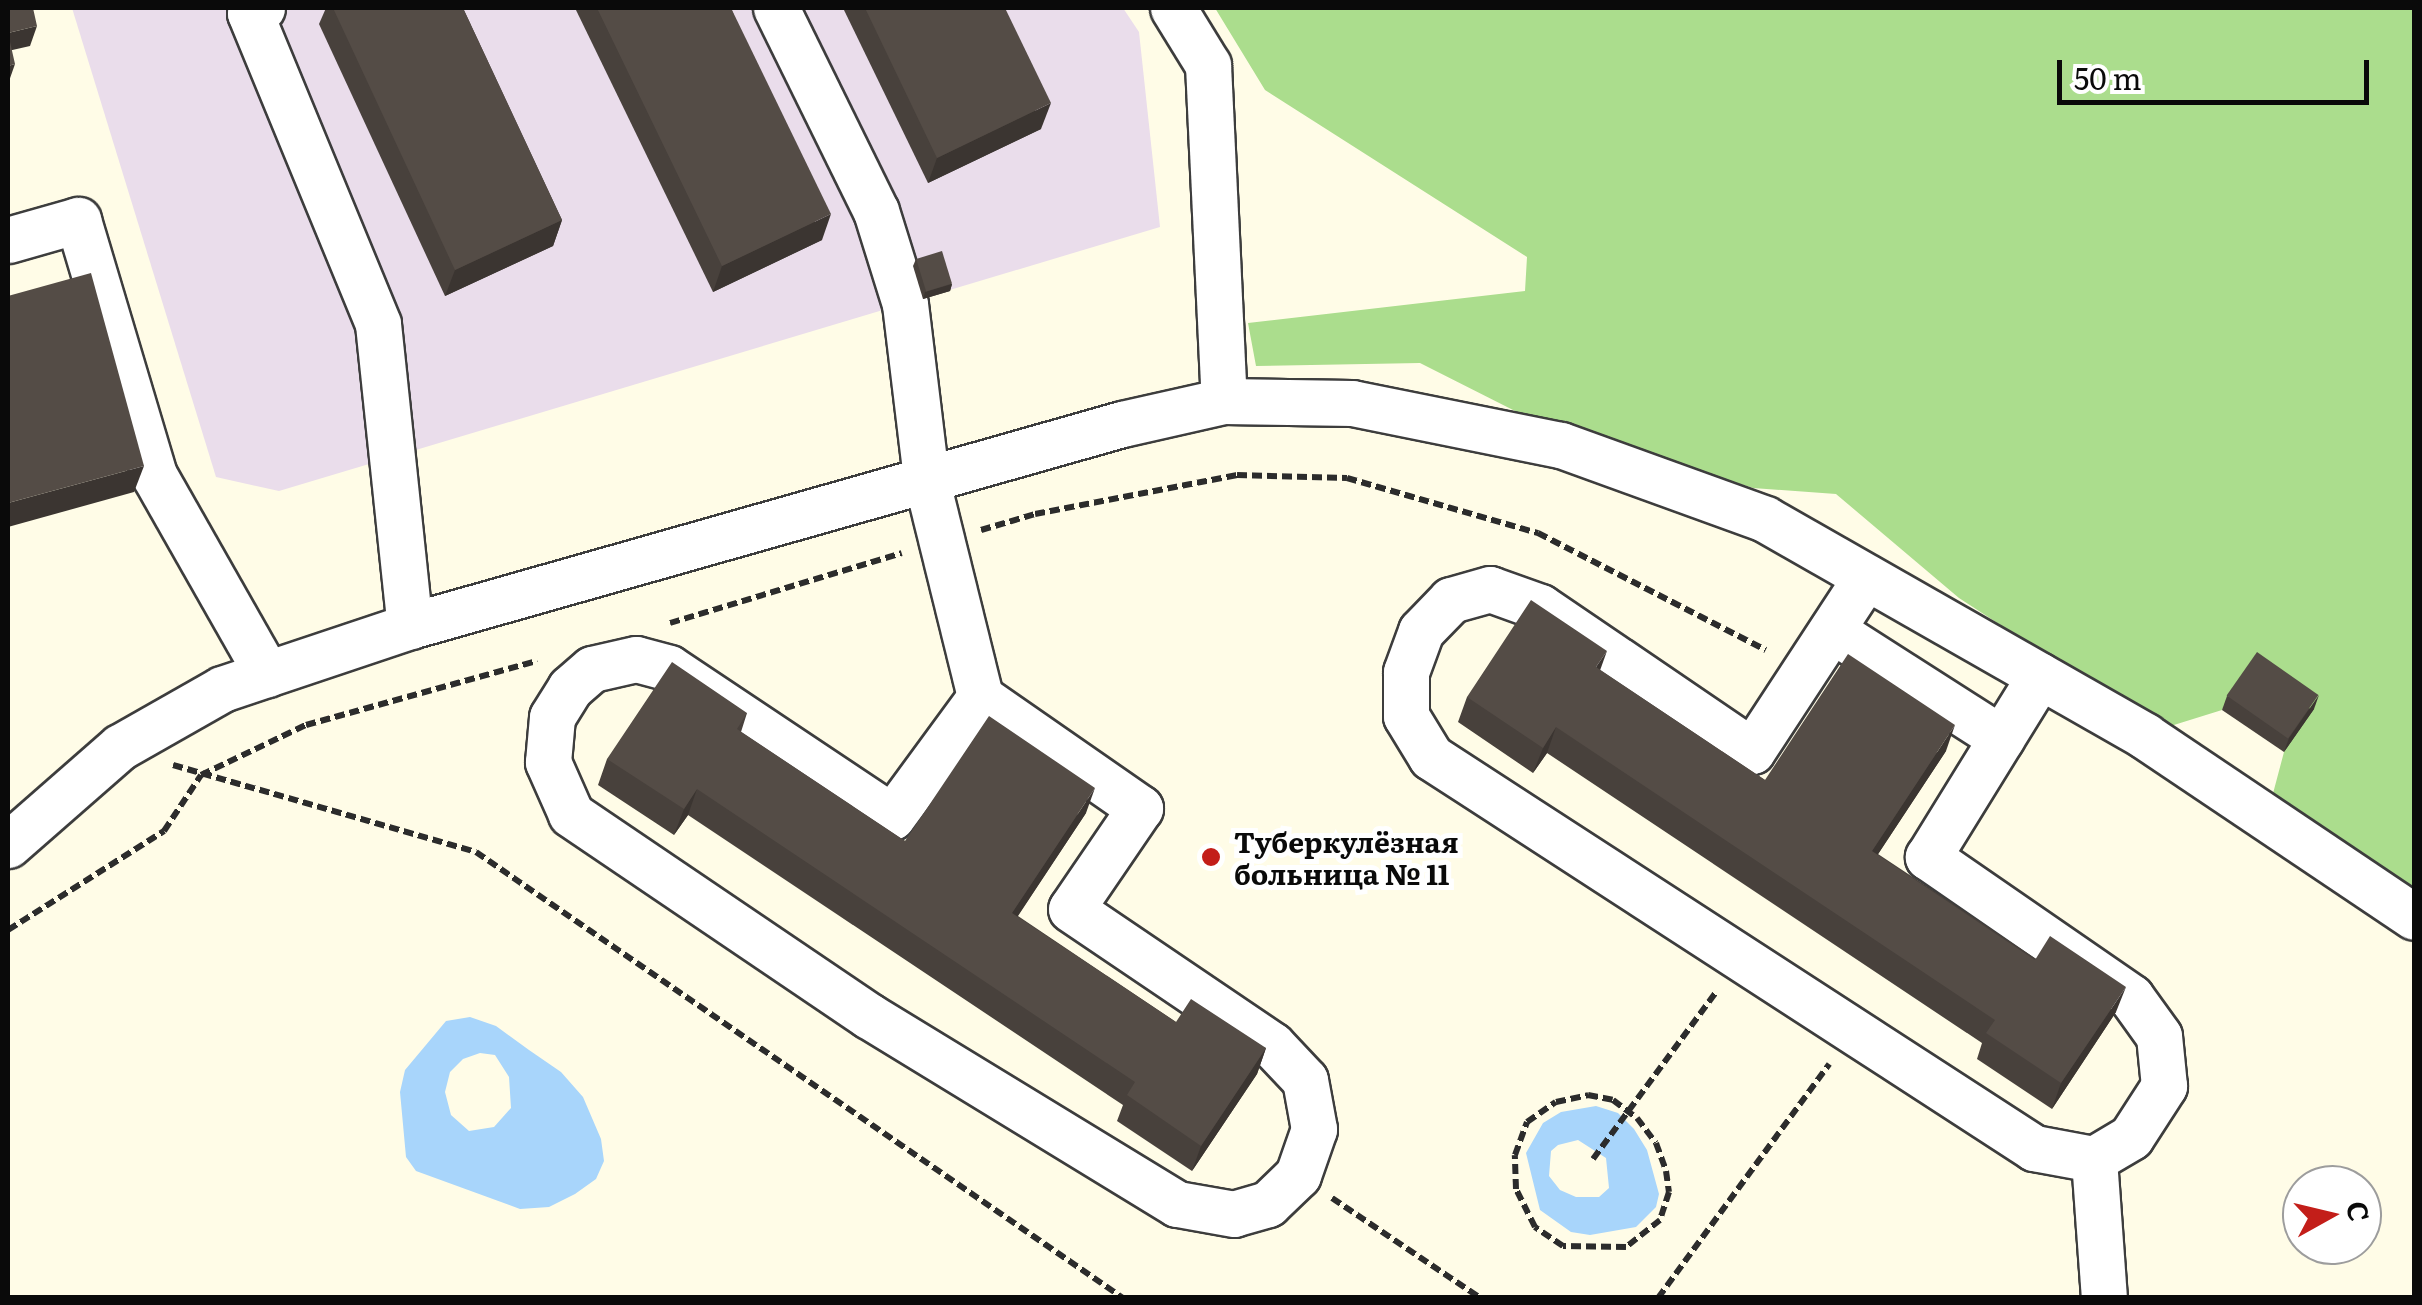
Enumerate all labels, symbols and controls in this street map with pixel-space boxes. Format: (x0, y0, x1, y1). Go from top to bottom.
scale bar (2062, 40, 2374, 102)
text: 50 m (2074, 55, 2142, 99)
place label: Туберкулёзная больница № 11 (1234, 824, 1459, 890)
marker: Туберкулёзная больница № 11 (1198, 844, 1224, 870)
north arrow (2282, 1165, 2382, 1265)
text: С (2338, 1198, 2382, 1224)

